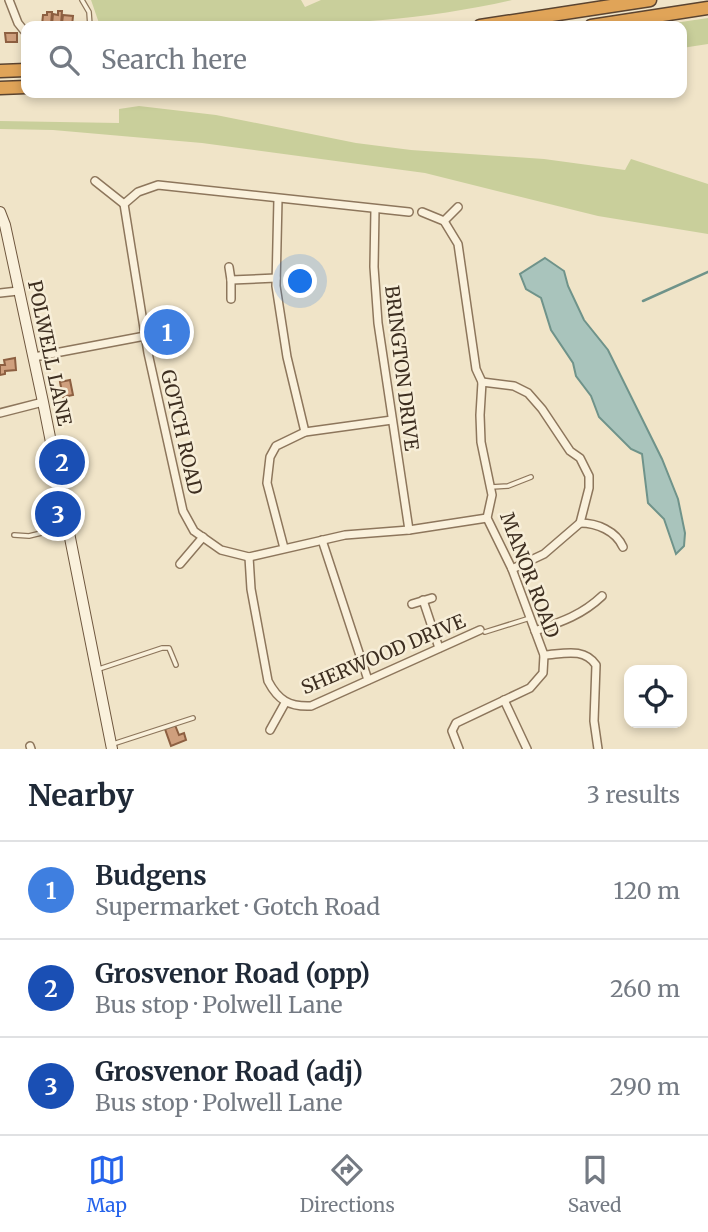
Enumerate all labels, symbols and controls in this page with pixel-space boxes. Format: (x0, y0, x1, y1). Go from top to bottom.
search box (21, 21, 687, 98)
icon: search (45, 41, 83, 79)
text: Search here (101, 43, 247, 76)
your location (283, 264, 317, 298)
street label: POLWELL LANE (23, 278, 77, 428)
street label: BRINGTON DRIVE (380, 284, 424, 452)
pin: 1 (144, 306, 190, 358)
street label: GOTCH ROAD (156, 367, 208, 497)
pin: 2 (39, 436, 85, 488)
pin: 3 (35, 488, 81, 540)
street label: MANOR ROAD (495, 509, 565, 641)
street label: SHERWOOD DRIVE (297, 609, 469, 699)
map controls (624, 665, 687, 728)
button: locate (624, 665, 687, 728)
text: Nearby (28, 776, 134, 814)
text: 3 results (587, 780, 680, 809)
text: Budgens (95, 859, 207, 892)
text: 1 (46, 876, 56, 905)
text: 120 m (614, 876, 680, 905)
text: Supermarket · Gotch Road (95, 892, 380, 921)
text: Grosvenor Road (opp) (95, 957, 370, 990)
text: 2 (44, 974, 58, 1003)
text: 260 m (610, 974, 680, 1003)
text: Bus stop · Polwell Lane (95, 990, 342, 1019)
text: Grosvenor Road (adj) (95, 1055, 363, 1088)
text: 3 (44, 1072, 58, 1101)
text: 290 m (610, 1072, 680, 1101)
text: Bus stop · Polwell Lane (95, 1088, 342, 1117)
tab: Map (86, 1151, 127, 1217)
tab: Directions (300, 1151, 395, 1217)
tab: Saved (568, 1151, 622, 1217)

